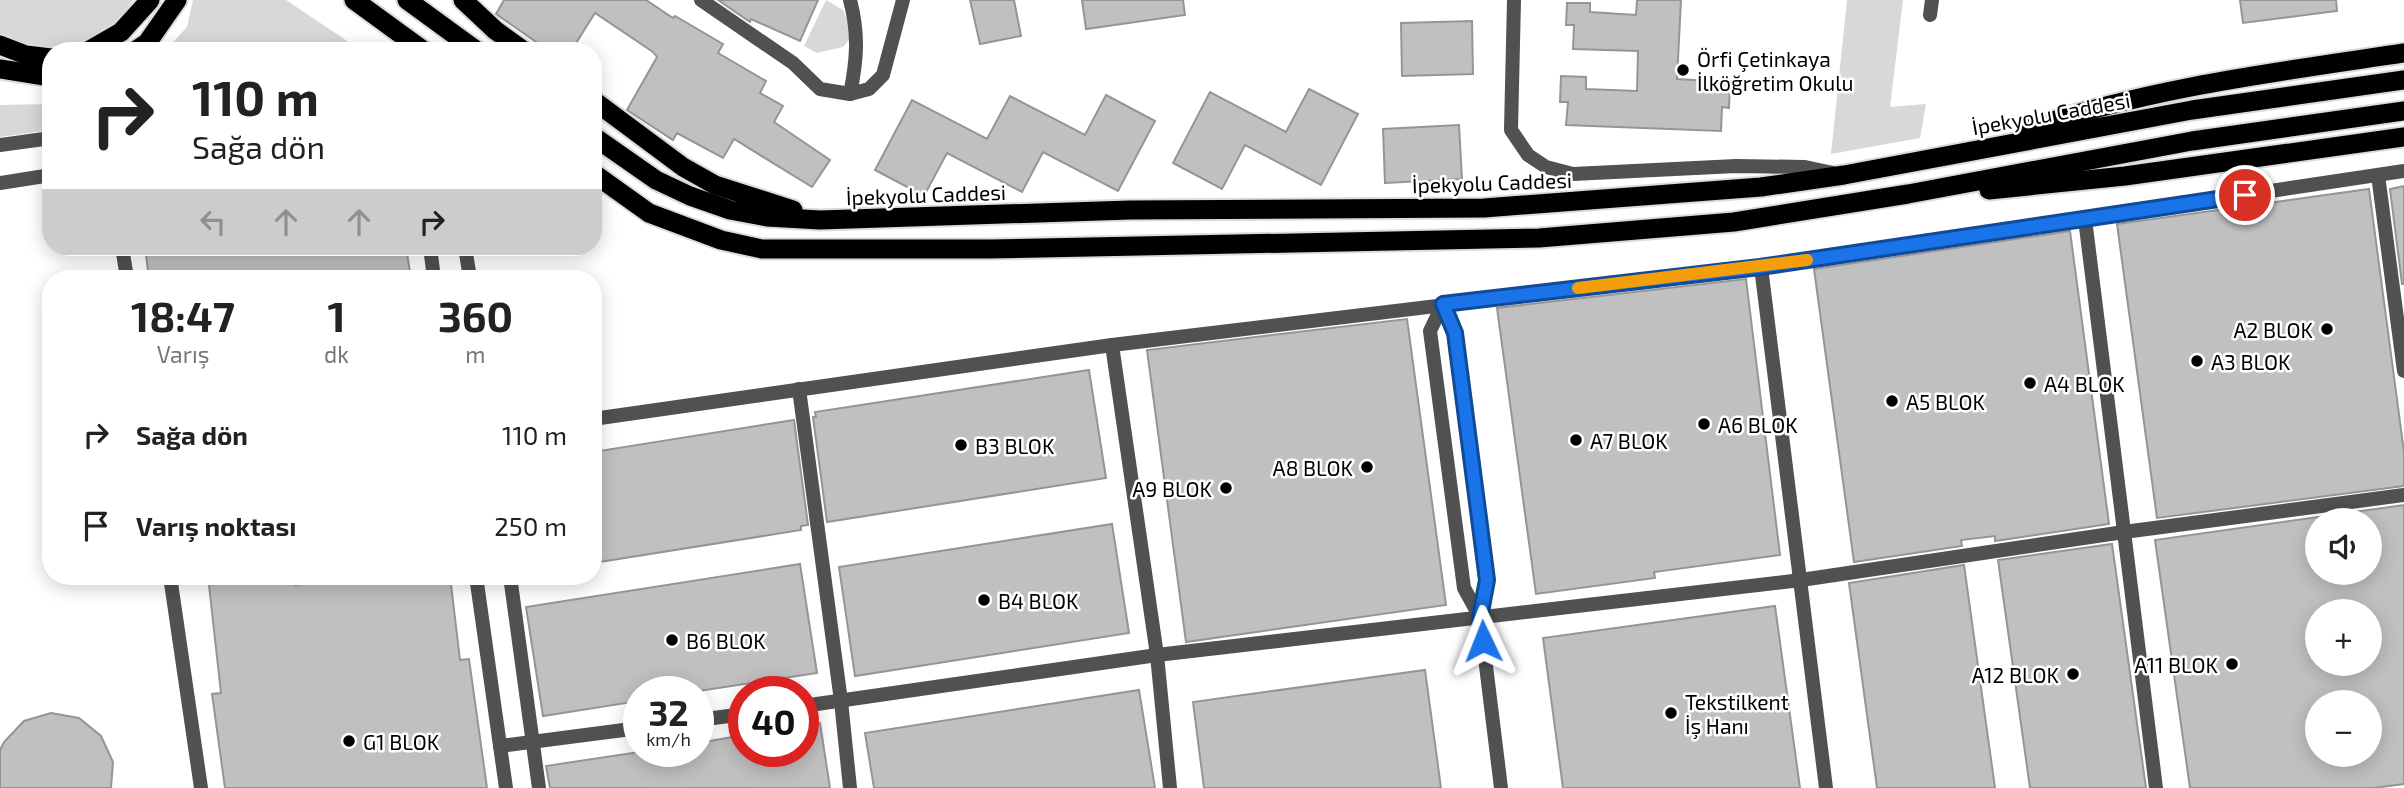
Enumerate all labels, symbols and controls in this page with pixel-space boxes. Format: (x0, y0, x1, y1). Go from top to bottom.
place label: Örfi Çetinkaya İlköğretim Okulu (1697, 46, 1853, 95)
marker: Örfi Çetinkaya İlköğretim Okulu (1675, 62, 1691, 78)
text: 110 m (192, 67, 319, 126)
icon: right (77, 70, 168, 161)
street label: İpekyolu Caddesi (1970, 87, 2132, 139)
text: Sağa dön (192, 127, 325, 165)
pin (2215, 165, 2275, 225)
street label: İpekyolu Caddesi (1412, 167, 1572, 197)
icon: arrive (2226, 176, 2264, 214)
street label: İpekyolu Caddesi (846, 179, 1006, 209)
icon: left (194, 203, 232, 241)
icon: ahead (267, 203, 305, 241)
icon: ahead (340, 203, 378, 241)
icon: right (413, 203, 451, 241)
text: 18:47 (131, 290, 235, 340)
text: 1 (327, 290, 346, 340)
text: 360 (438, 290, 513, 340)
place label: A2 BLOK (2234, 317, 2314, 342)
marker: A2 BLOK (2319, 321, 2335, 337)
text: Varış (157, 340, 209, 368)
text: dk (324, 340, 349, 368)
text: m (465, 340, 486, 368)
place label: A3 BLOK (2211, 349, 2291, 374)
marker: A3 BLOK (2189, 353, 2205, 369)
place label: A4 BLOK (2044, 371, 2125, 396)
marker: A4 BLOK (2022, 375, 2038, 391)
place label: A5 BLOK (1906, 389, 1986, 414)
marker: A5 BLOK (1884, 393, 1900, 409)
place label: A6 BLOK (1718, 412, 1798, 437)
icon: right (77, 416, 115, 454)
marker: A6 BLOK (1696, 416, 1712, 432)
text: Sağa dön (136, 419, 248, 450)
text: 110 m (502, 419, 567, 450)
place label: A7 BLOK (1590, 428, 1668, 453)
marker: A7 BLOK (1568, 432, 1584, 448)
place label: B3 BLOK (975, 433, 1055, 458)
marker: B3 BLOK (953, 437, 969, 453)
place label: A8 BLOK (1273, 455, 1354, 480)
marker: A8 BLOK (1359, 459, 1375, 475)
place label: A9 BLOK (1132, 476, 1213, 501)
marker: A9 BLOK (1218, 480, 1234, 496)
icon: arrive (77, 507, 115, 545)
map controls (2305, 508, 2382, 767)
button: sound (2305, 508, 2382, 585)
text: Varış noktası (136, 510, 296, 541)
text: 250 m (494, 510, 567, 541)
place label: B4 BLOK (998, 588, 1079, 613)
marker: B4 BLOK (976, 592, 992, 608)
button: + (2305, 599, 2382, 676)
position arrow (1446, 604, 1520, 678)
place label: B6 BLOK (686, 628, 766, 653)
marker: B6 BLOK (664, 632, 680, 648)
place label: A11 BLOK (2134, 652, 2219, 677)
marker: A11 BLOK (2224, 656, 2240, 672)
place label: A12 BLOK (1972, 662, 2060, 687)
marker: A12 BLOK (2065, 666, 2081, 682)
speed limit sign: 40 (728, 676, 819, 767)
place label: Tekstilkent İş Hanı (1685, 689, 1789, 740)
button: − (2305, 690, 2382, 767)
text: 32 (648, 691, 689, 733)
marker: Tekstilkent İş Hanı (1663, 705, 1679, 721)
text: km/h (646, 728, 691, 750)
place label: G1 BLOK (363, 729, 440, 754)
marker: G1 BLOK (341, 733, 357, 749)

